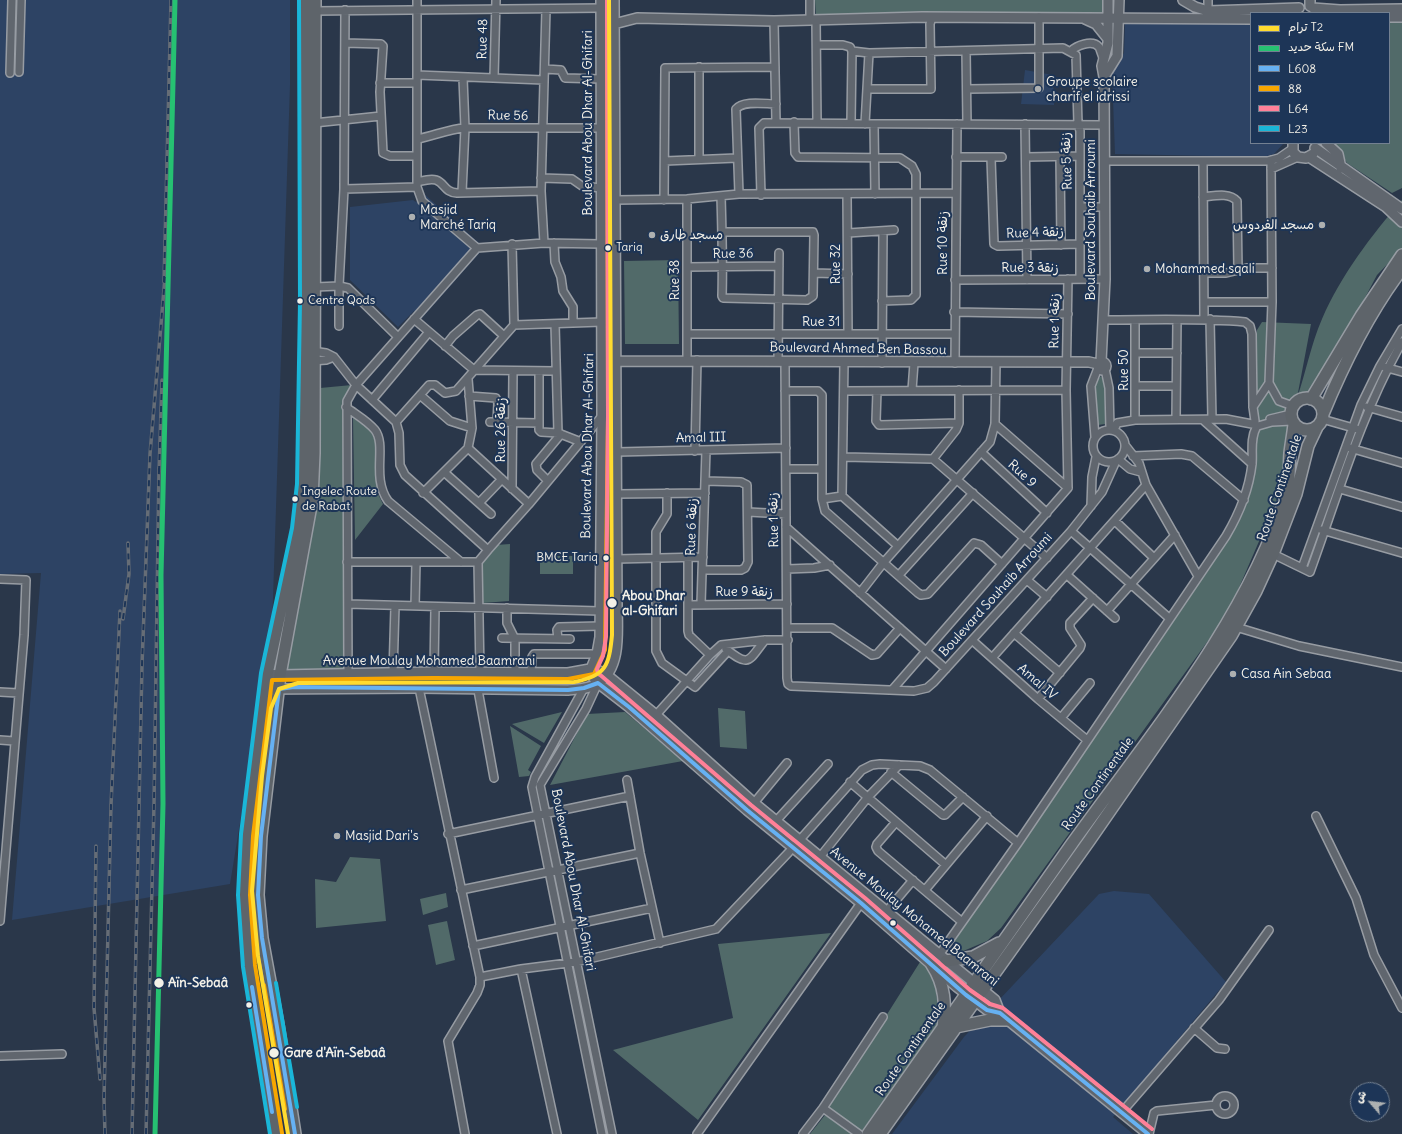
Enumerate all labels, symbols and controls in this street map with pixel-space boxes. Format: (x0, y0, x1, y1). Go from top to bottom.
legend (1250, 12, 1390, 144)
street label: Rue 48 (475, 18, 491, 60)
text: ترام T2 (1288, 19, 1323, 34)
street label: Boulevard Abou Dhar Al-Ghifari (580, 30, 596, 216)
text: سكة حديد FM (1288, 39, 1354, 54)
text: L608 (1288, 61, 1316, 76)
place label: Groupe scolaire charif el idrissi (1046, 74, 1138, 105)
text: 88 (1288, 81, 1302, 96)
marker: Groupe scolaire charif el idrissi (1033, 84, 1043, 94)
text: L64 (1288, 101, 1308, 116)
street label: Rue 56 (487, 108, 529, 124)
text: L23 (1288, 121, 1308, 136)
street label: Rue 5 زنقة (1058, 132, 1076, 190)
street label: Boulevard Souhaib Arroumi (1083, 139, 1099, 301)
place label: Masjid Marché Tariq (420, 202, 496, 233)
street label: Rue 10 زنقة (935, 211, 951, 275)
marker: Masjid Marché Tariq (407, 212, 417, 222)
place label: مسجد الفردوس (1233, 217, 1314, 233)
marker: مسجد الفردوس (1317, 220, 1327, 230)
street label: Rue 4 زنقة (1006, 224, 1064, 242)
place label: مسجد طارق (660, 227, 723, 243)
marker: مسجد طارق (647, 230, 657, 240)
place label: Tariq (616, 241, 643, 255)
marker: Tariq (603, 243, 613, 253)
street label: Rue 32 (828, 244, 844, 284)
street label: Rue 36 (713, 246, 753, 262)
street label: Rue 38 (667, 260, 683, 300)
street label: Rue 3 زنقة (1001, 260, 1059, 276)
place label: Mohammed sqali (1155, 261, 1255, 277)
marker: Mohammed sqali (1142, 264, 1152, 274)
street label: Rue 1 زنقة (1047, 293, 1063, 349)
place label: Centre Qods (308, 294, 375, 308)
marker: Centre Qods (295, 296, 305, 306)
street label: Rue 31 (802, 314, 840, 330)
street label: Boulevard Ahmed Ben Bassou (770, 340, 946, 358)
street label: Rue 50 (1116, 349, 1132, 391)
street label: Boulevard Abou Dhar Al-Ghifari (579, 353, 597, 539)
street label: Rue 26 زنقة (493, 398, 509, 462)
street label: Amal III (676, 430, 726, 446)
street label: Route Continentale (1254, 433, 1306, 543)
street label: Rue 9 (1004, 457, 1040, 491)
place label: Ingelec Route de Rabat (302, 485, 377, 513)
street label: Rue 1 زنقة (766, 492, 782, 548)
marker: Ingelec Route de Rabat (290, 494, 300, 504)
street label: Rue 6 زنقة (683, 498, 701, 556)
street label: Boulevard Souhaib Arroumi (936, 530, 1056, 660)
place label: BMCE Tariq (536, 551, 598, 565)
marker: BMCE Tariq (601, 553, 611, 563)
street label: Rue 9 زنقة (715, 584, 773, 600)
place label: Abou Dhar al-Ghifari (622, 588, 685, 619)
marker: Abou Dhar al-Ghifari (605, 596, 619, 610)
street label: Avenue Moulay Mohamed Baamrani (323, 653, 535, 669)
street label: Amal IV (1014, 661, 1060, 703)
place label: Casa Ain Sebaa (1241, 666, 1331, 682)
marker: Casa Ain Sebaa (1228, 669, 1238, 679)
street label: Route Continentale (1059, 734, 1137, 834)
street label: Boulevard Abou Dhar Al-Ghifari (548, 788, 598, 972)
place label: Masjid Dari's (345, 828, 419, 844)
marker: Masjid Dari's (332, 831, 342, 841)
street label: Avenue Moulay Mohamed Baamrani (827, 844, 1001, 990)
unlabelled marker (888, 918, 898, 928)
place label: Aïn-Sebaâ (168, 975, 228, 991)
marker: Aïn-Sebaâ (152, 976, 166, 990)
street label: Route Continentale (873, 999, 949, 1099)
unlabelled marker (244, 1000, 254, 1010)
place label: Gare d'Aïn-Sebaâ (284, 1045, 386, 1061)
marker: Gare d'Aïn-Sebaâ (267, 1046, 281, 1060)
north arrow (1350, 1082, 1390, 1122)
text: ش (1351, 1088, 1369, 1105)

